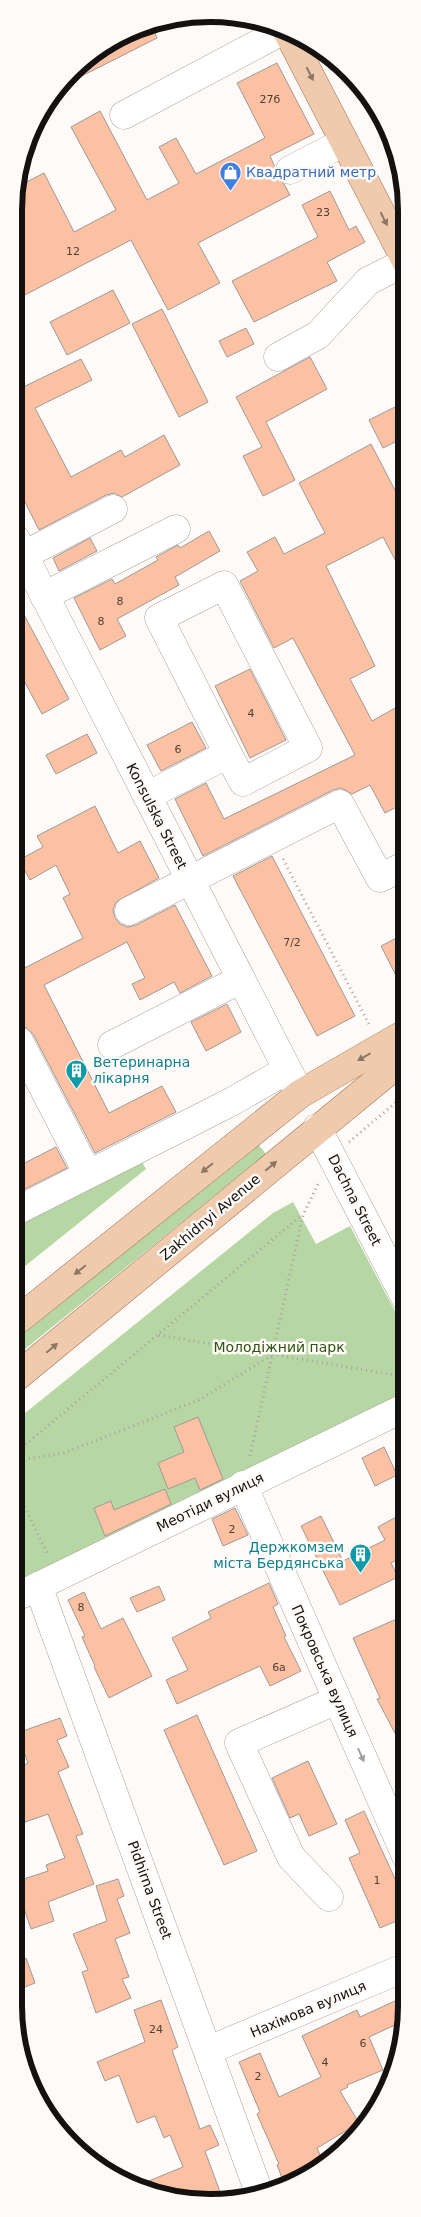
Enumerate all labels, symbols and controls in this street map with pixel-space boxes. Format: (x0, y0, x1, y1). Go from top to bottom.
one-way arrow (306, 67, 314, 81)
house number: 27б (260, 93, 281, 106)
shop icon: Квадратний метр (218, 160, 242, 191)
place label: Квадратний метр (246, 164, 376, 180)
house number: 23 (316, 206, 330, 219)
one-way arrow (380, 211, 388, 226)
house number: 12 (66, 245, 80, 258)
house number: 8 (117, 595, 124, 608)
house number: 8 (98, 615, 105, 628)
house number: 4 (248, 707, 255, 720)
house number: 6 (175, 743, 182, 756)
street label: Konsulska Street (123, 760, 191, 872)
house number: 7/2 (283, 936, 301, 949)
one-way arrow (357, 1053, 371, 1062)
place label: Ветеринарна лікарня (93, 1054, 190, 1086)
building icon: Ветеринарна лікарня (65, 1058, 89, 1089)
street label: Dachna Street (325, 1152, 385, 1249)
one-way arrow (265, 1160, 278, 1171)
one-way arrow (201, 1163, 214, 1174)
street label: Zakhidnyi Avenue (157, 1171, 263, 1263)
one-way arrow (74, 1265, 87, 1276)
park label: Молодіжний парк (213, 1339, 345, 1355)
one-way arrow (45, 1342, 58, 1353)
street label: Меотіди вулиця (154, 1469, 266, 1535)
house number: 2 (229, 1523, 236, 1536)
place label: Держкомзем міста Бердянська (213, 1539, 344, 1571)
building icon: Держкомзем міста Бердянська (348, 1543, 372, 1574)
house number: 8 (78, 1601, 85, 1614)
street label: Покровська вулиця (289, 1602, 361, 1740)
house number: 6а (272, 1661, 286, 1674)
one-way arrow (358, 1747, 366, 1762)
street label: Pidhirna Street (125, 1839, 175, 1942)
house number: 1 (374, 1874, 381, 1887)
street label: Нахімова вулиця (248, 1977, 368, 2041)
house number: 24 (149, 2023, 163, 2036)
house number: 6 (360, 2037, 367, 2050)
house number: 4 (322, 2056, 329, 2069)
house number: 2 (255, 2070, 262, 2083)

